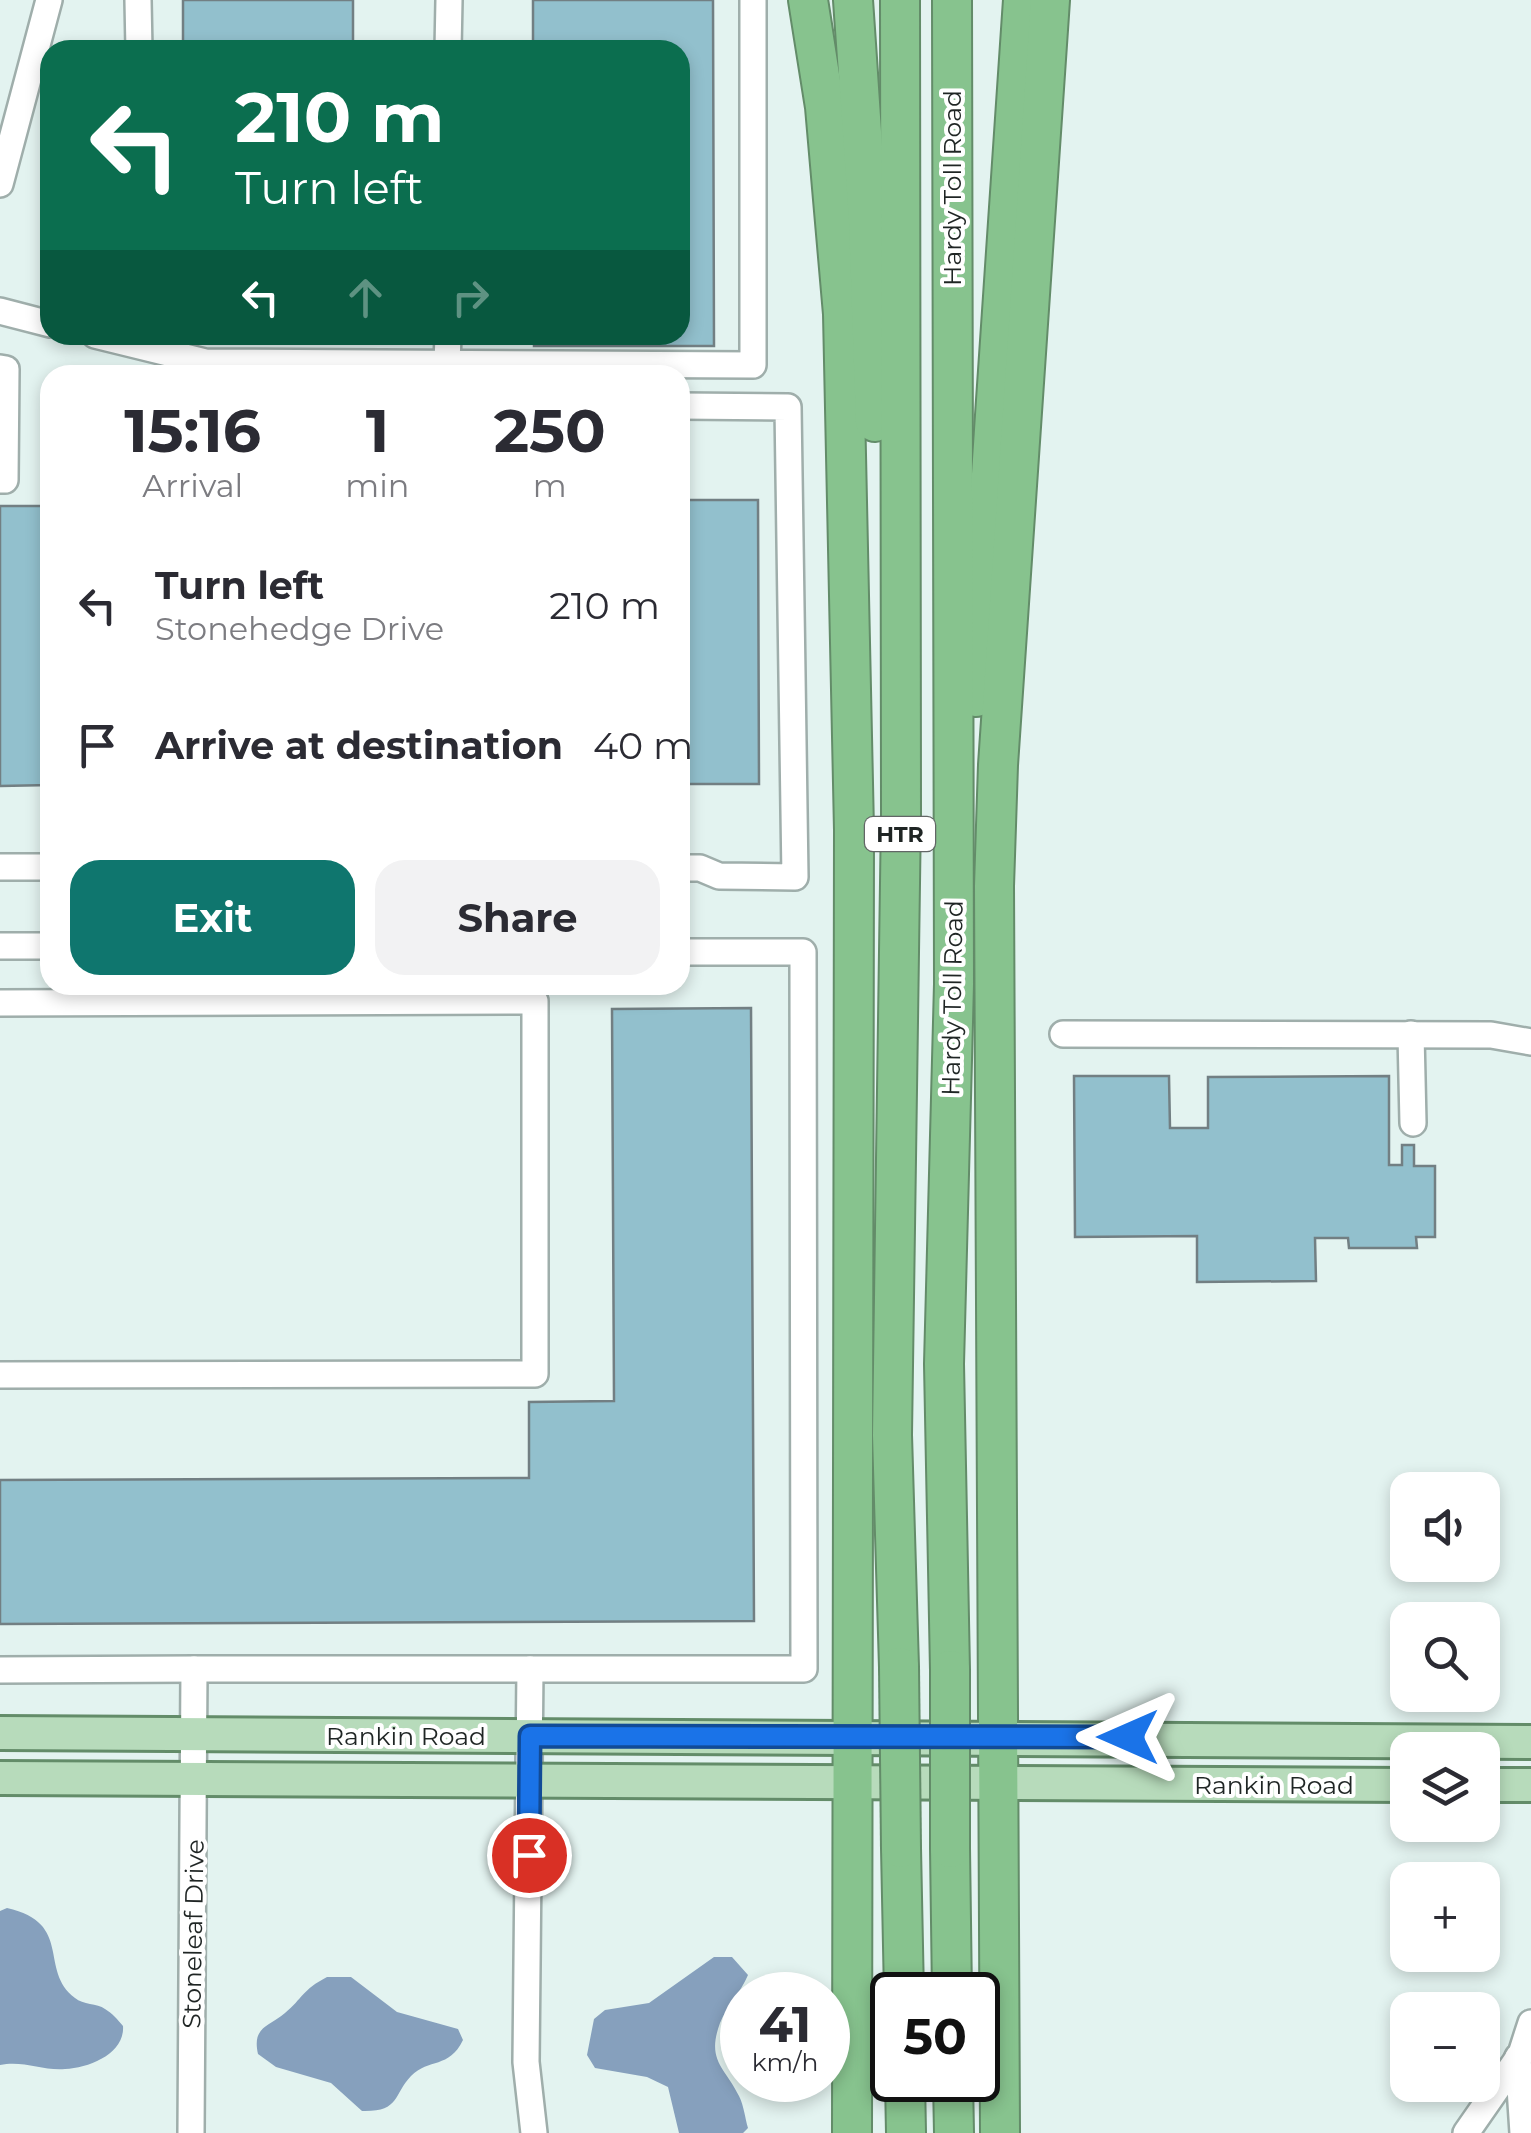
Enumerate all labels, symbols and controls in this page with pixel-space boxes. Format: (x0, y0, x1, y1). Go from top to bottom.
text: 210 m (235, 74, 445, 160)
icon: left (70, 80, 200, 210)
street label: Hardy Toll Road (937, 90, 967, 286)
text: Turn left (235, 160, 423, 215)
icon: left (233, 270, 288, 325)
icon: ahead (338, 270, 393, 325)
icon: right (443, 270, 498, 325)
text: 15:16 (124, 394, 261, 467)
text: 1 (366, 394, 389, 467)
text: 250 (494, 394, 606, 467)
text: Arrival (142, 466, 243, 505)
text: min (345, 466, 410, 505)
text: m (533, 466, 567, 505)
text: Turn left (155, 562, 324, 609)
icon: left (70, 578, 125, 633)
text: 210 m (549, 582, 660, 629)
text: Stonehedge Drive (155, 609, 444, 648)
icon: arrive (70, 718, 125, 773)
text: Arrive at destination (155, 722, 563, 769)
text: 40 m (593, 722, 693, 769)
road number: HTR (865, 817, 935, 851)
button: Exit (70, 860, 355, 975)
button: Share (375, 860, 660, 975)
street label: Hardy Toll Road (935, 900, 969, 1096)
map controls (1390, 1472, 1500, 2102)
button: sound (1390, 1472, 1500, 1582)
button: search (1390, 1602, 1500, 1712)
position arrow (1076, 1685, 1180, 1789)
street label: Rankin Road (326, 1721, 486, 1751)
button: layers (1390, 1732, 1500, 1842)
street label: Rankin Road (1194, 1770, 1354, 1800)
pin (487, 1813, 572, 1898)
icon: arrive (502, 1828, 557, 1883)
street label: Stoneleaf Drive (176, 1839, 210, 2029)
button: + (1390, 1862, 1500, 1972)
speed limit sign: 50 (870, 1972, 1000, 2102)
button: − (1390, 1992, 1500, 2102)
text: 41 (759, 1994, 811, 2055)
text: km/h (752, 2047, 818, 2077)

